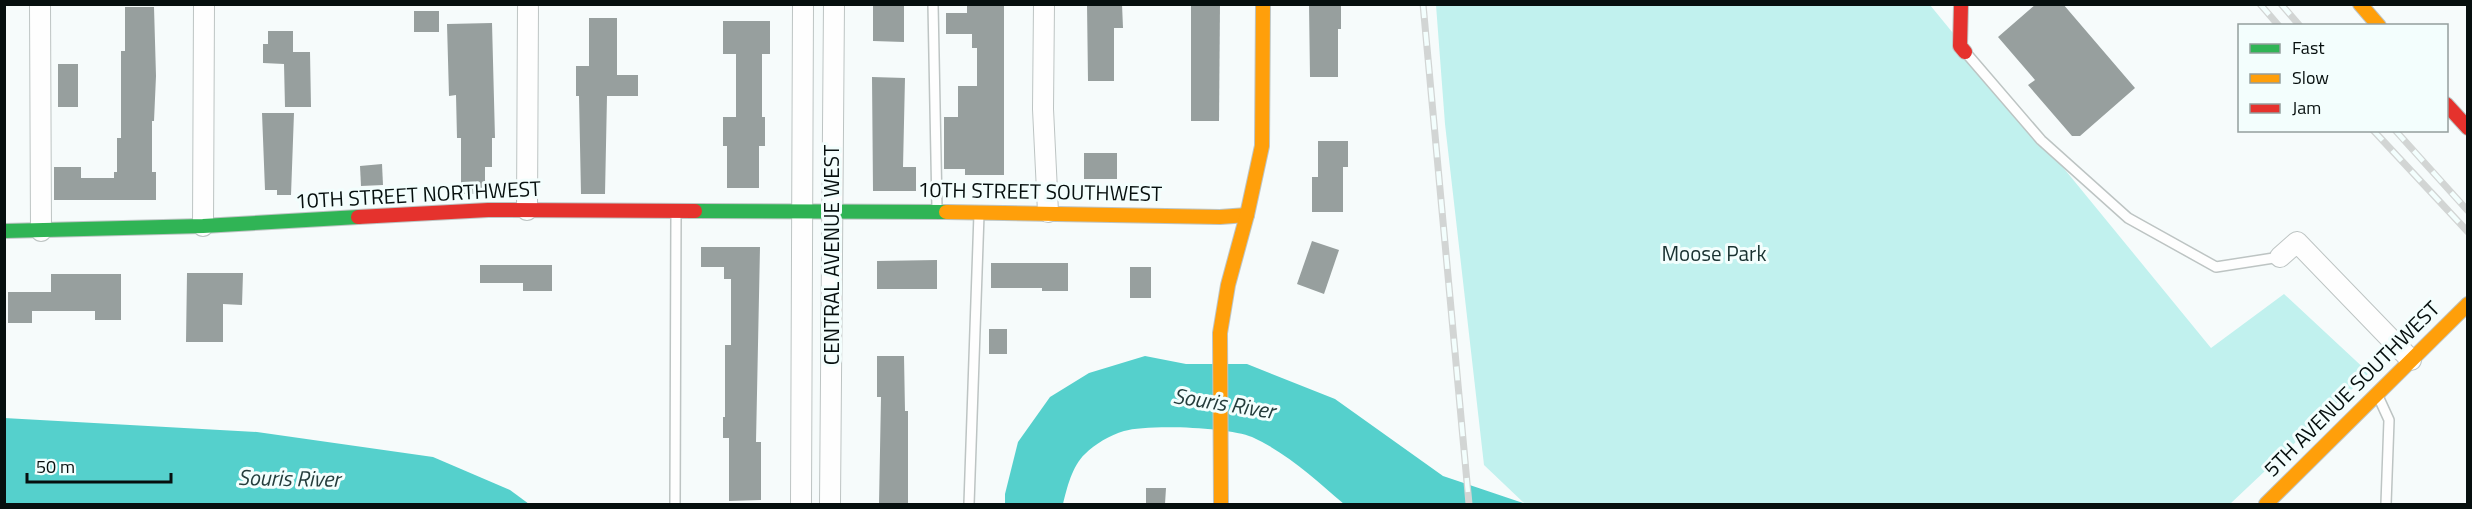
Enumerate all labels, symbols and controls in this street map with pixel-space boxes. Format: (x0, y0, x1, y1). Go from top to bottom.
legend (2238, 24, 2448, 132)
text: Fast (2292, 34, 2325, 61)
text: Slow (2292, 64, 2329, 91)
text: Jam (2292, 94, 2321, 121)
street label: CENTRAL AVENUE WEST (815, 145, 847, 365)
street label: 10TH STREET NORTHWEST (294, 172, 542, 216)
street label: 10TH STREET SOUTHWEST (918, 173, 1162, 209)
park label: Moose Park (1662, 237, 1766, 269)
street label: 5TH AVENUE SOUTHWEST (2256, 293, 2447, 484)
water label: Souris River (1171, 378, 1280, 428)
scale bar (27, 446, 171, 484)
text: 50 m (36, 453, 75, 480)
water label: Souris River (238, 460, 343, 496)

